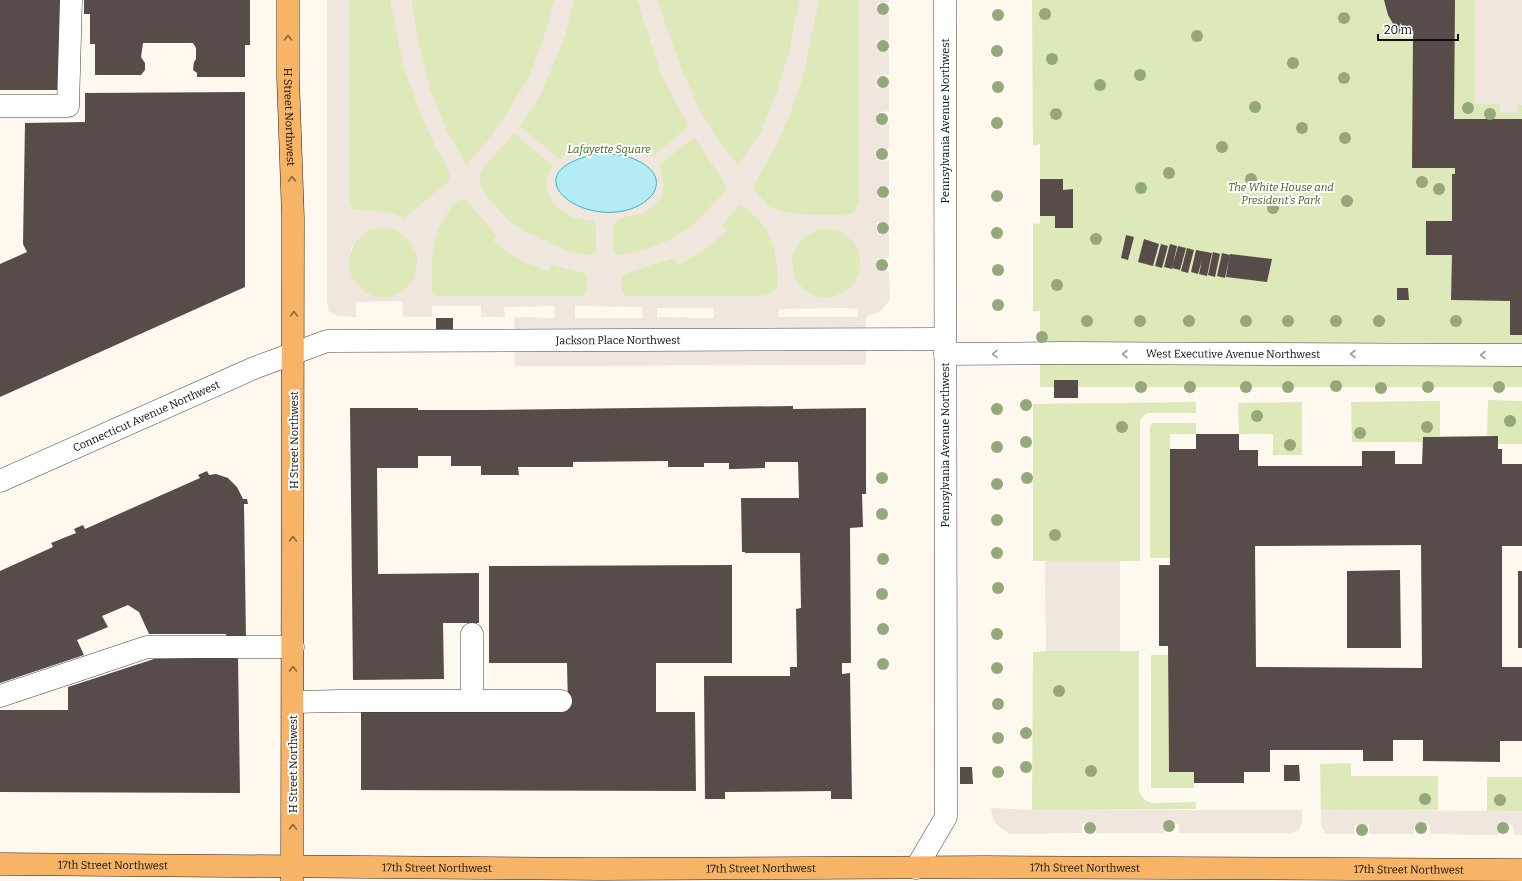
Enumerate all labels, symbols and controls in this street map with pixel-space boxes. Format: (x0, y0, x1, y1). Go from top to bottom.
scale bar (1378, 16, 1458, 42)
text: 20 m (1384, 23, 1413, 37)
one-way arrow (284, 35, 292, 41)
street label: Pennsylvania Avenue Northwest (939, 39, 952, 203)
street label: H Street Northwest (281, 68, 298, 166)
park label: Lafayette Square (567, 143, 651, 156)
one-way arrow (288, 176, 296, 182)
park label: The White House and President's Park (1228, 181, 1334, 207)
one-way arrow (290, 311, 298, 317)
street label: Jackson Place Northwest (555, 333, 681, 347)
street label: West Executive Avenue Northwest (1146, 347, 1320, 361)
one-way arrow (992, 350, 998, 358)
one-way arrow (1122, 350, 1128, 358)
one-way arrow (1350, 350, 1356, 358)
one-way arrow (1480, 351, 1486, 359)
street label: Pennsylvania Avenue Northwest (939, 363, 952, 527)
street label: Connecticut Avenue Northwest (71, 378, 222, 454)
street label: H Street Northwest (288, 391, 301, 489)
one-way arrow (289, 536, 297, 542)
one-way arrow (289, 666, 297, 672)
street label: H Street Northwest (287, 715, 300, 813)
one-way arrow (289, 824, 297, 830)
street label: 17th Street Northwest (58, 858, 168, 872)
street label: 17th Street Northwest (382, 861, 492, 875)
street label: 17th Street Northwest (706, 861, 816, 875)
street label: 17th Street Northwest (1030, 861, 1140, 874)
street label: 17th Street Northwest (1354, 863, 1464, 876)

